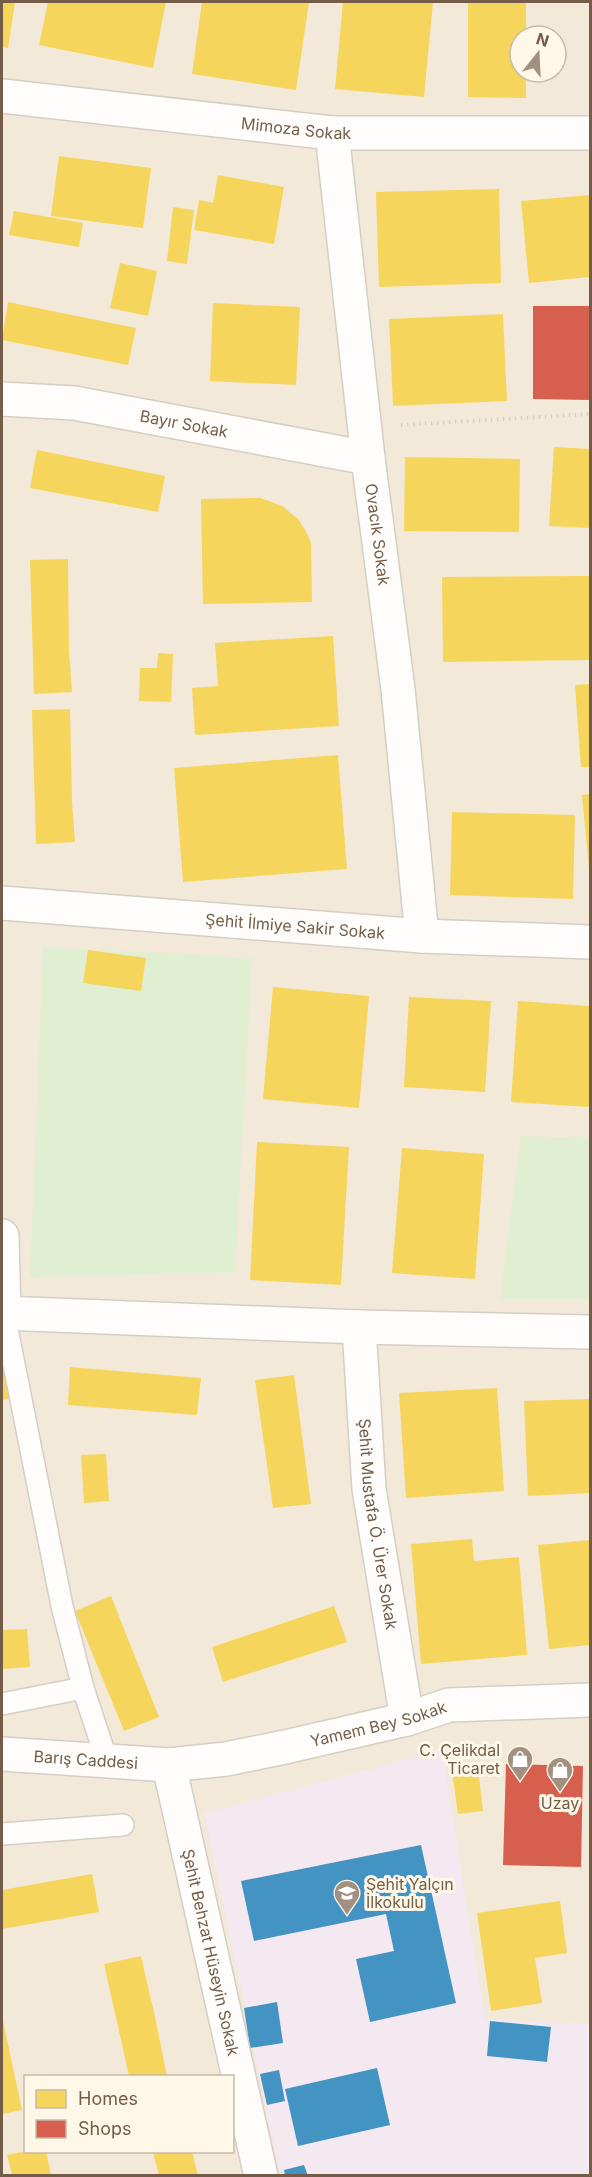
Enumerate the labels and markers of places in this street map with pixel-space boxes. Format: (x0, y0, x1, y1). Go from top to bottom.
place label: C. Çelikdal Ticaret (419, 1740, 500, 1778)
shop icon: C. Çelikdal Ticaret (505, 1744, 535, 1782)
shop icon: Uzay (545, 1755, 575, 1793)
place label: Uzay (541, 1793, 579, 1813)
place label: Şehit Yalçın İlkokulu (366, 1874, 454, 1912)
school or university icon: Şehit Yalçın İlkokulu (332, 1878, 362, 1916)

